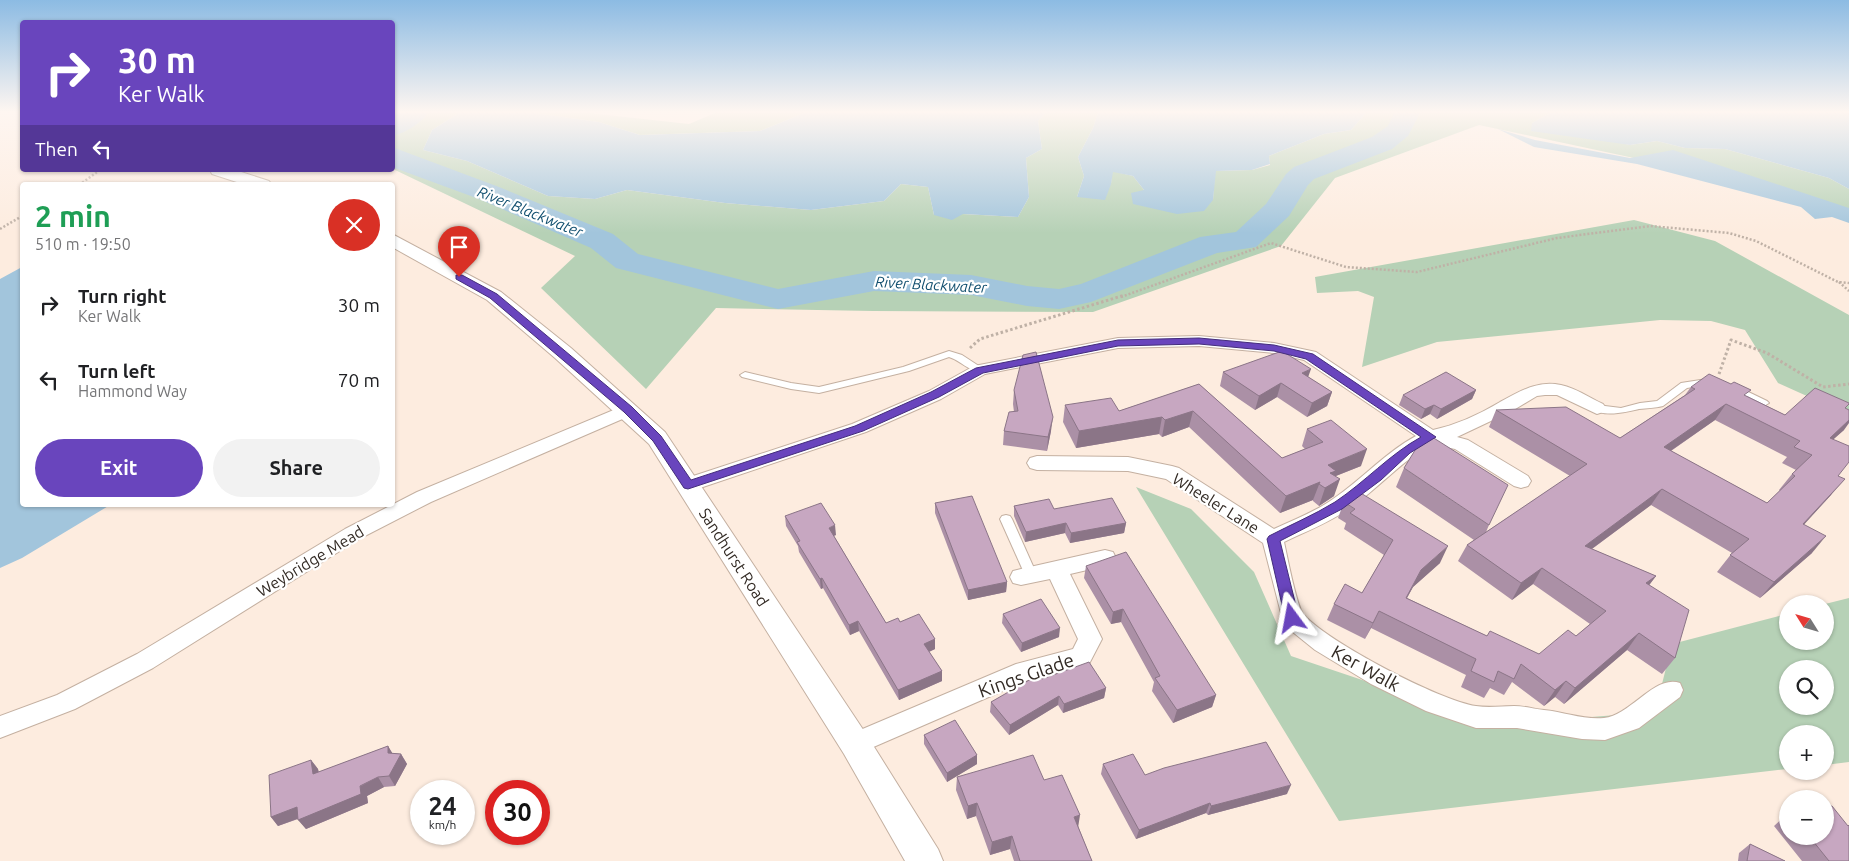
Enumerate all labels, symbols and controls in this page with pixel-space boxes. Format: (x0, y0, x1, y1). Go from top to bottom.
icon: right (35, 40, 100, 105)
text: 30 m (118, 40, 196, 80)
text: Ker Walk (118, 81, 205, 106)
icon: left (88, 135, 116, 163)
text: Then (35, 138, 78, 160)
water label: River Blackwater (475, 183, 586, 241)
text: 2 min (35, 199, 111, 233)
button: close (328, 199, 380, 251)
pin (438, 226, 480, 277)
icon: arrive (445, 233, 473, 261)
text: 510 m · 19:50 (35, 235, 131, 253)
water label: River Blackwater (875, 273, 989, 296)
text: Turn right (78, 285, 166, 307)
icon: right (35, 291, 63, 319)
text: 30 m (338, 294, 380, 316)
text: Ker Walk (78, 307, 141, 325)
text: Turn left (78, 360, 156, 382)
icon: left (35, 366, 63, 394)
text: 70 m (338, 369, 380, 391)
text: Hammond Way (78, 382, 187, 400)
button: Exit (35, 439, 203, 497)
button: Share (213, 439, 380, 497)
street label: Wheeler Lane (1169, 469, 1263, 537)
street label: Sandhurst Road (696, 505, 772, 609)
street label: Weybridge Mead (253, 522, 367, 600)
position arrow (1265, 591, 1317, 643)
north arrow (1779, 595, 1834, 650)
map controls (1779, 595, 1834, 845)
street label: Ker Walk (1328, 640, 1404, 696)
street label: Kings Glade (975, 648, 1077, 702)
button: search (1779, 660, 1834, 715)
button: + (1779, 725, 1834, 780)
speed limit sign: 30 (485, 780, 550, 845)
button: − (1779, 790, 1834, 845)
text: 24 (428, 792, 457, 820)
text: km/h (429, 818, 456, 831)

